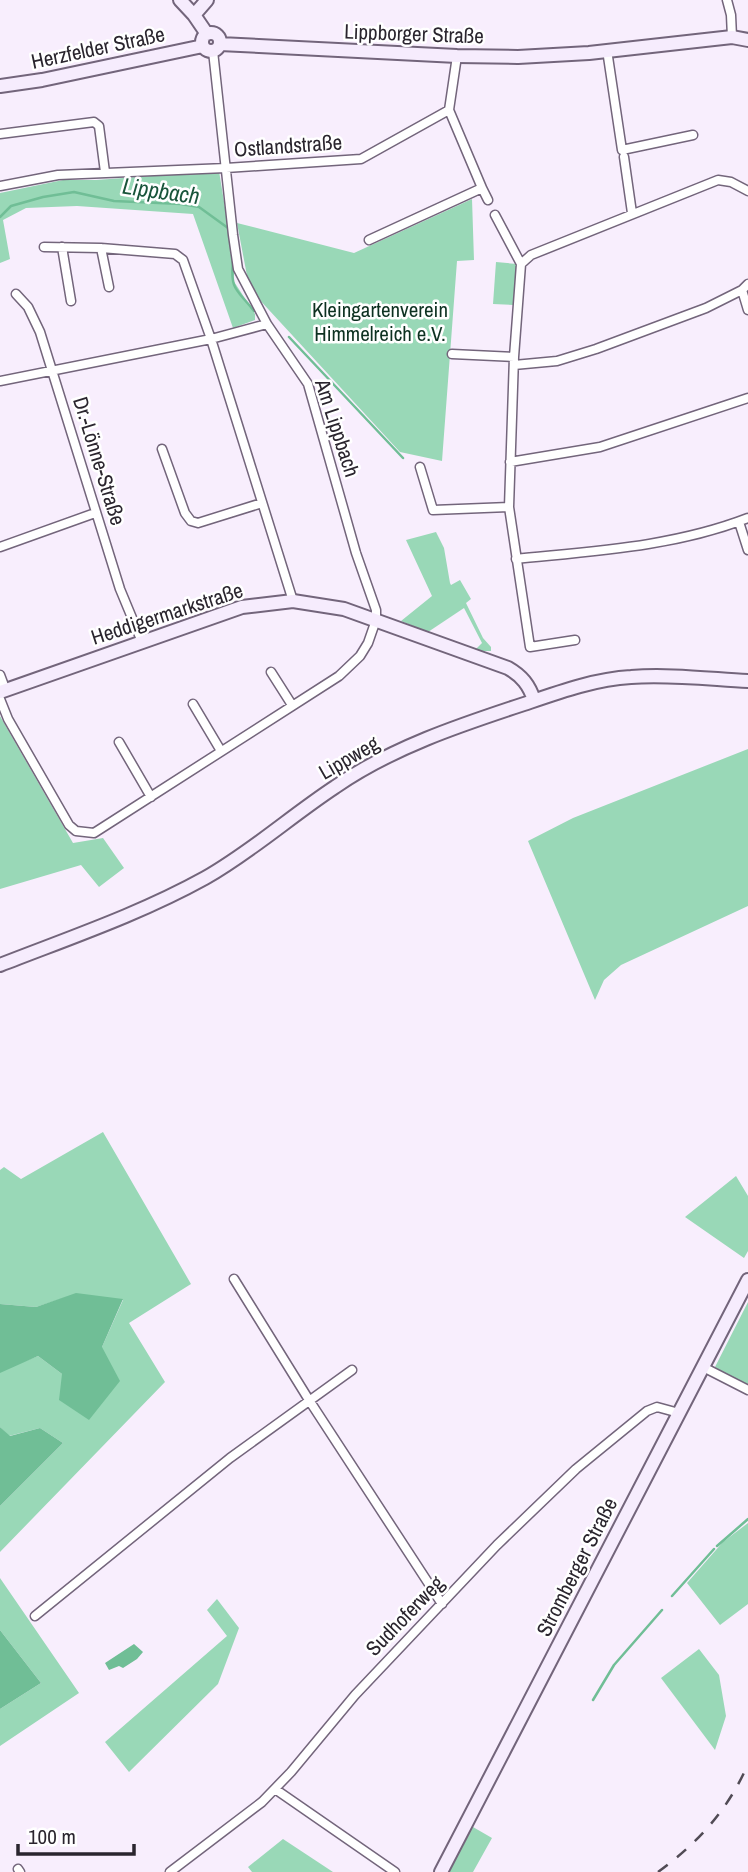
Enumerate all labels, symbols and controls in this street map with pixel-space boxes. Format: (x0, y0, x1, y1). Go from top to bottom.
street label: Lippborger Straße (344, 17, 484, 50)
street label: Herzfelder Straße (28, 19, 167, 76)
street label: Ostlandstraße (233, 127, 343, 164)
water label: Lippbach (120, 170, 202, 211)
park label: Kleingartenverein Himmelreich e.V. (312, 295, 448, 348)
street label: Am Lippbach (308, 374, 367, 481)
street label: Dr.-Lönne-Straße (66, 393, 133, 529)
street label: Heddigermarkstraße (87, 575, 246, 652)
street label: Lippweg (313, 729, 385, 786)
street label: Stromberger Straße (529, 1492, 624, 1641)
street label: Sudhoferweg (359, 1569, 451, 1662)
scale bar (18, 1812, 133, 1856)
text: 100 m (28, 1822, 76, 1851)

